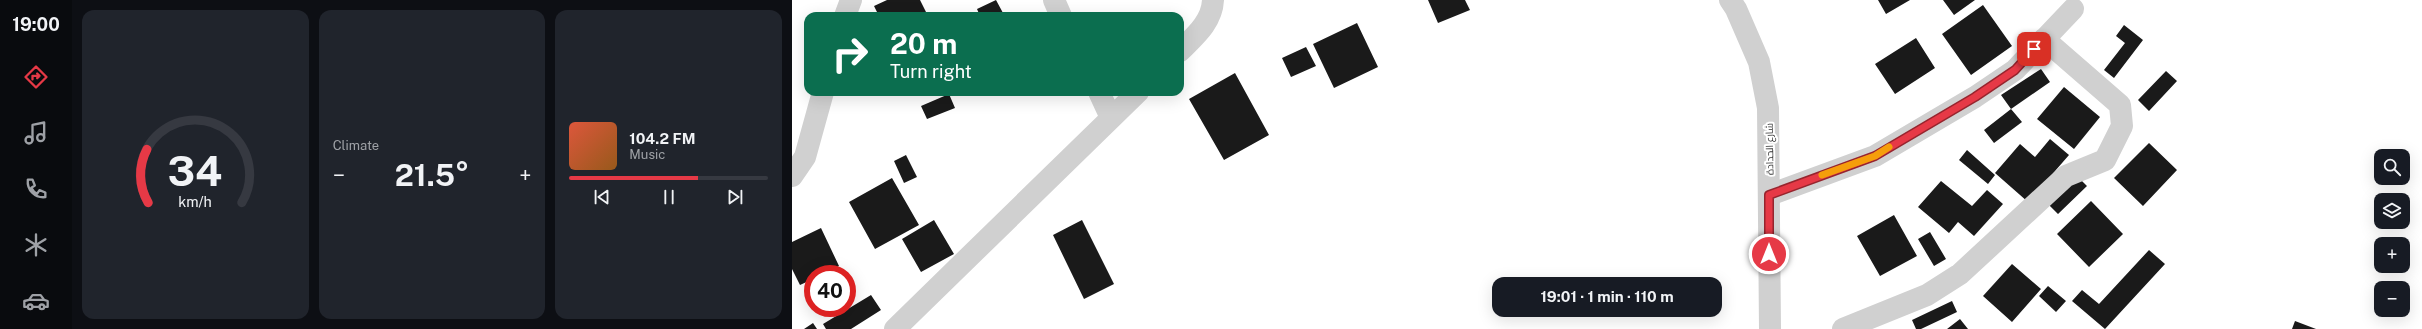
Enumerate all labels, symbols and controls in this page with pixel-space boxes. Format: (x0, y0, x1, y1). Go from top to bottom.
text: 19:00 (12, 14, 60, 35)
text: 20 m (890, 27, 957, 60)
icon: right (824, 28, 876, 80)
pin (2017, 32, 2051, 66)
icon: arrive (2023, 38, 2045, 60)
text: Turn right (890, 61, 972, 82)
icon: directions (22, 63, 50, 91)
icon: music (22, 119, 50, 147)
street label: شارع الحدادة (1763, 123, 1776, 175)
text: 104.2 FM (629, 130, 695, 147)
text: Climate (333, 138, 379, 153)
text: 34 (168, 145, 223, 194)
text: Music (629, 147, 665, 162)
map controls (2374, 149, 2410, 317)
button: search (2374, 149, 2410, 185)
text: 21.5° (395, 157, 469, 193)
text: − (333, 162, 345, 188)
text: + (519, 162, 531, 188)
icon: phone (22, 175, 50, 203)
icon: previous (591, 186, 613, 208)
icon: pause (658, 186, 680, 208)
icon: next (724, 186, 746, 208)
text: km/h (179, 192, 212, 209)
button: layers (2374, 193, 2410, 229)
icon: climate (22, 231, 50, 259)
position arrow (1748, 233, 1790, 275)
button: + (2374, 237, 2410, 273)
speed limit sign: 40 (804, 265, 856, 317)
button: − (2374, 281, 2410, 317)
icon: car (22, 287, 50, 315)
text: 19:01 · 1 min · 110 m (1540, 288, 1674, 305)

